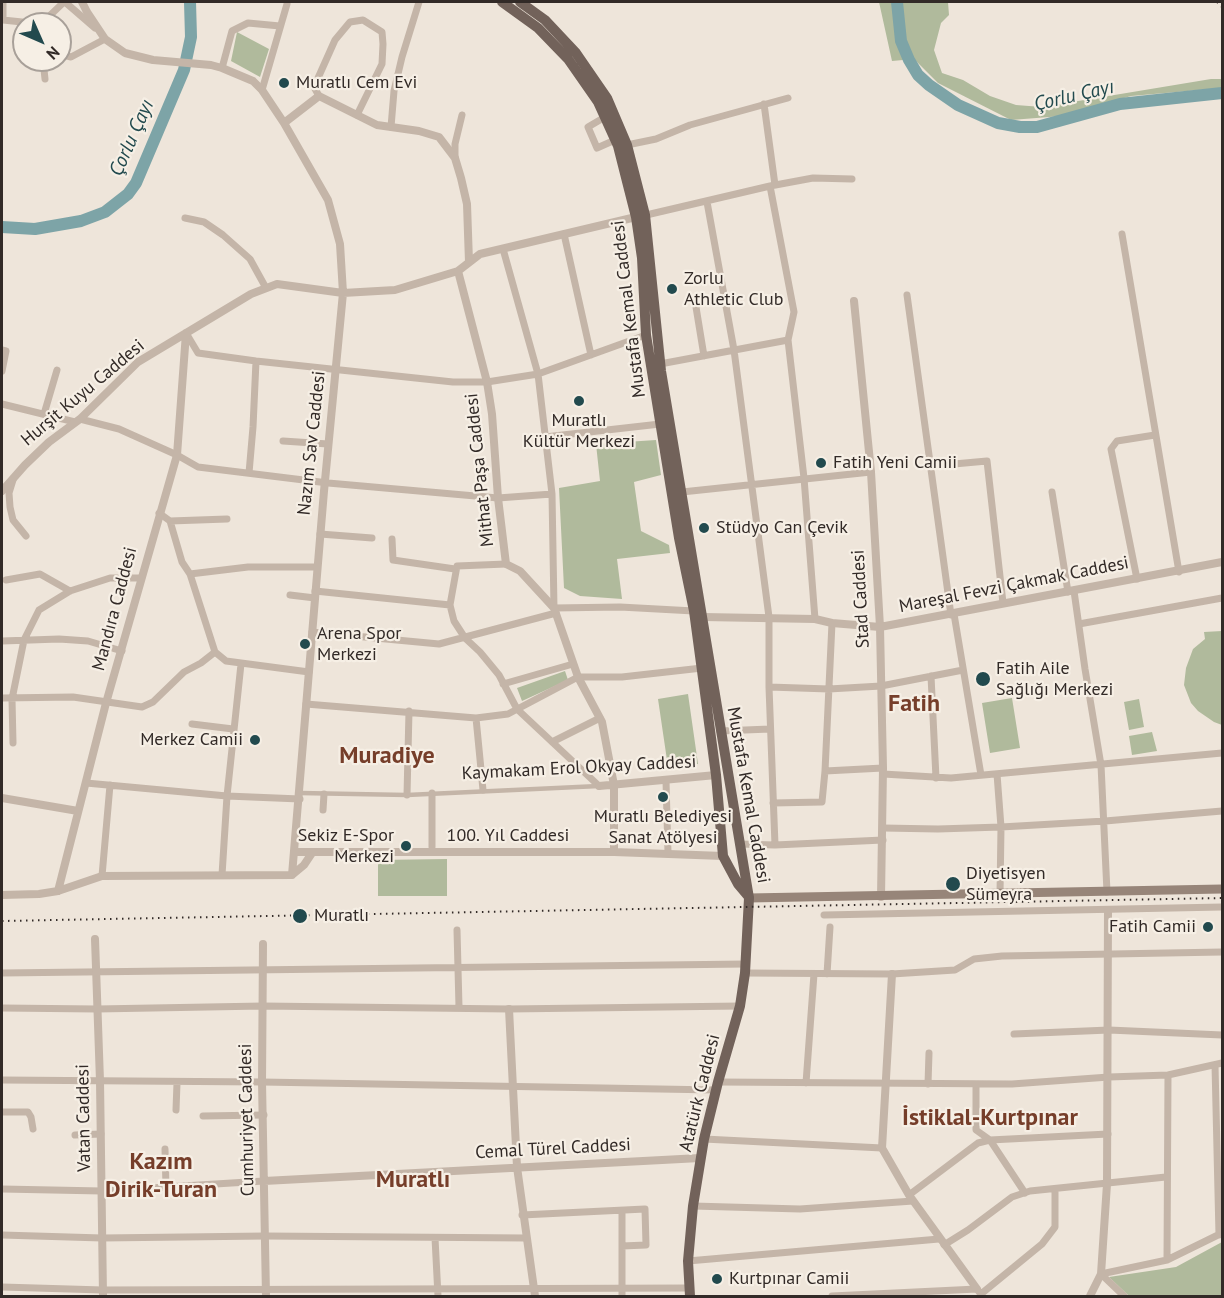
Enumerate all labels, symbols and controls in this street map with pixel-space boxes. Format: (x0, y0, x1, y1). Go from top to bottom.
north arrow (12, 12, 72, 72)
text: N (43, 43, 64, 64)
place label: Muratlı Cem Evi (296, 72, 417, 94)
water label: Çorlu Çayı (1032, 75, 1116, 117)
marker: Muratlı Cem Evi (277, 76, 291, 90)
water label: Çorlu Çayı (104, 96, 160, 180)
street label: Mustafa Kemal Caddesi (607, 219, 651, 399)
place label: Zorlu Athletic Club (684, 268, 783, 310)
marker: Zorlu Athletic Club (665, 282, 679, 296)
street label: Hurşit Kuyu Caddesi (17, 335, 149, 451)
street label: Nazım Sav Caddesi (294, 370, 330, 516)
street label: Mithat Paşa Caddesi (461, 392, 499, 548)
marker: Muratlı Kültür Merkezi (572, 394, 586, 408)
place label: Muratlı Kültür Merkezi (523, 410, 635, 452)
place label: Fatih Yeni Camii (833, 452, 957, 474)
marker: Fatih Yeni Camii (814, 456, 828, 470)
place label: Stüdyo Can Çevik (716, 517, 848, 539)
marker: Stüdyo Can Çevik (697, 521, 711, 535)
street label: Mandıra Caddesi (88, 545, 142, 673)
street label: Stad Caddesi (848, 549, 874, 649)
street label: Mareşal Fevzi Çakmak Caddesi (897, 552, 1131, 618)
place label: Arena Spor Merkezi (317, 623, 401, 666)
marker: Arena Spor Merkezi (298, 637, 312, 651)
place label: Fatih Aile Sağlığı Merkezi (996, 658, 1113, 700)
marker: Fatih Aile Sağlığı Merkezi (974, 670, 992, 688)
district label: Fatih (888, 690, 940, 718)
street label: Mustafa Kemal Caddesi (722, 705, 774, 885)
place label: Merkez Camii (140, 729, 243, 751)
marker: Merkez Camii (248, 733, 262, 747)
district label: Muradiye (339, 742, 435, 770)
street label: Kaymakam Erol Okyay Caddesi (461, 751, 697, 785)
marker: Muratlı Belediyesi Sanat Atölyesi (656, 790, 670, 804)
place label: Muratlı Belediyesi Sanat Atölyesi (594, 806, 732, 848)
place label: Sekiz E-Spor Merkezi (298, 825, 394, 868)
street label: 100. Yıl Caddesi (447, 825, 569, 847)
marker: Sekiz E-Spor Merkezi (399, 839, 413, 853)
place label: Diyetisyen Sümeyra (966, 863, 1046, 906)
marker: Diyetisyen Sümeyra (944, 875, 962, 893)
place label: Muratlı (314, 905, 369, 927)
marker: Muratlı (291, 907, 309, 925)
place label: Fatih Camii (1109, 916, 1196, 938)
marker: Fatih Camii (1201, 920, 1215, 934)
street label: Atatürk Caddesi (675, 1032, 725, 1154)
street label: Cumhuriyet Caddesi (235, 1043, 259, 1197)
street label: Vatan Caddesi (72, 1064, 96, 1172)
district label: İstiklal-Kurtpınar (902, 1104, 1078, 1132)
street label: Cemal Türel Caddesi (475, 1134, 631, 1164)
district label: Kazım Dirik-Turan (105, 1148, 217, 1204)
district label: Muratlı (376, 1166, 450, 1194)
place label: Kurtpınar Camii (729, 1268, 849, 1290)
marker: Kurtpınar Camii (710, 1272, 724, 1286)

